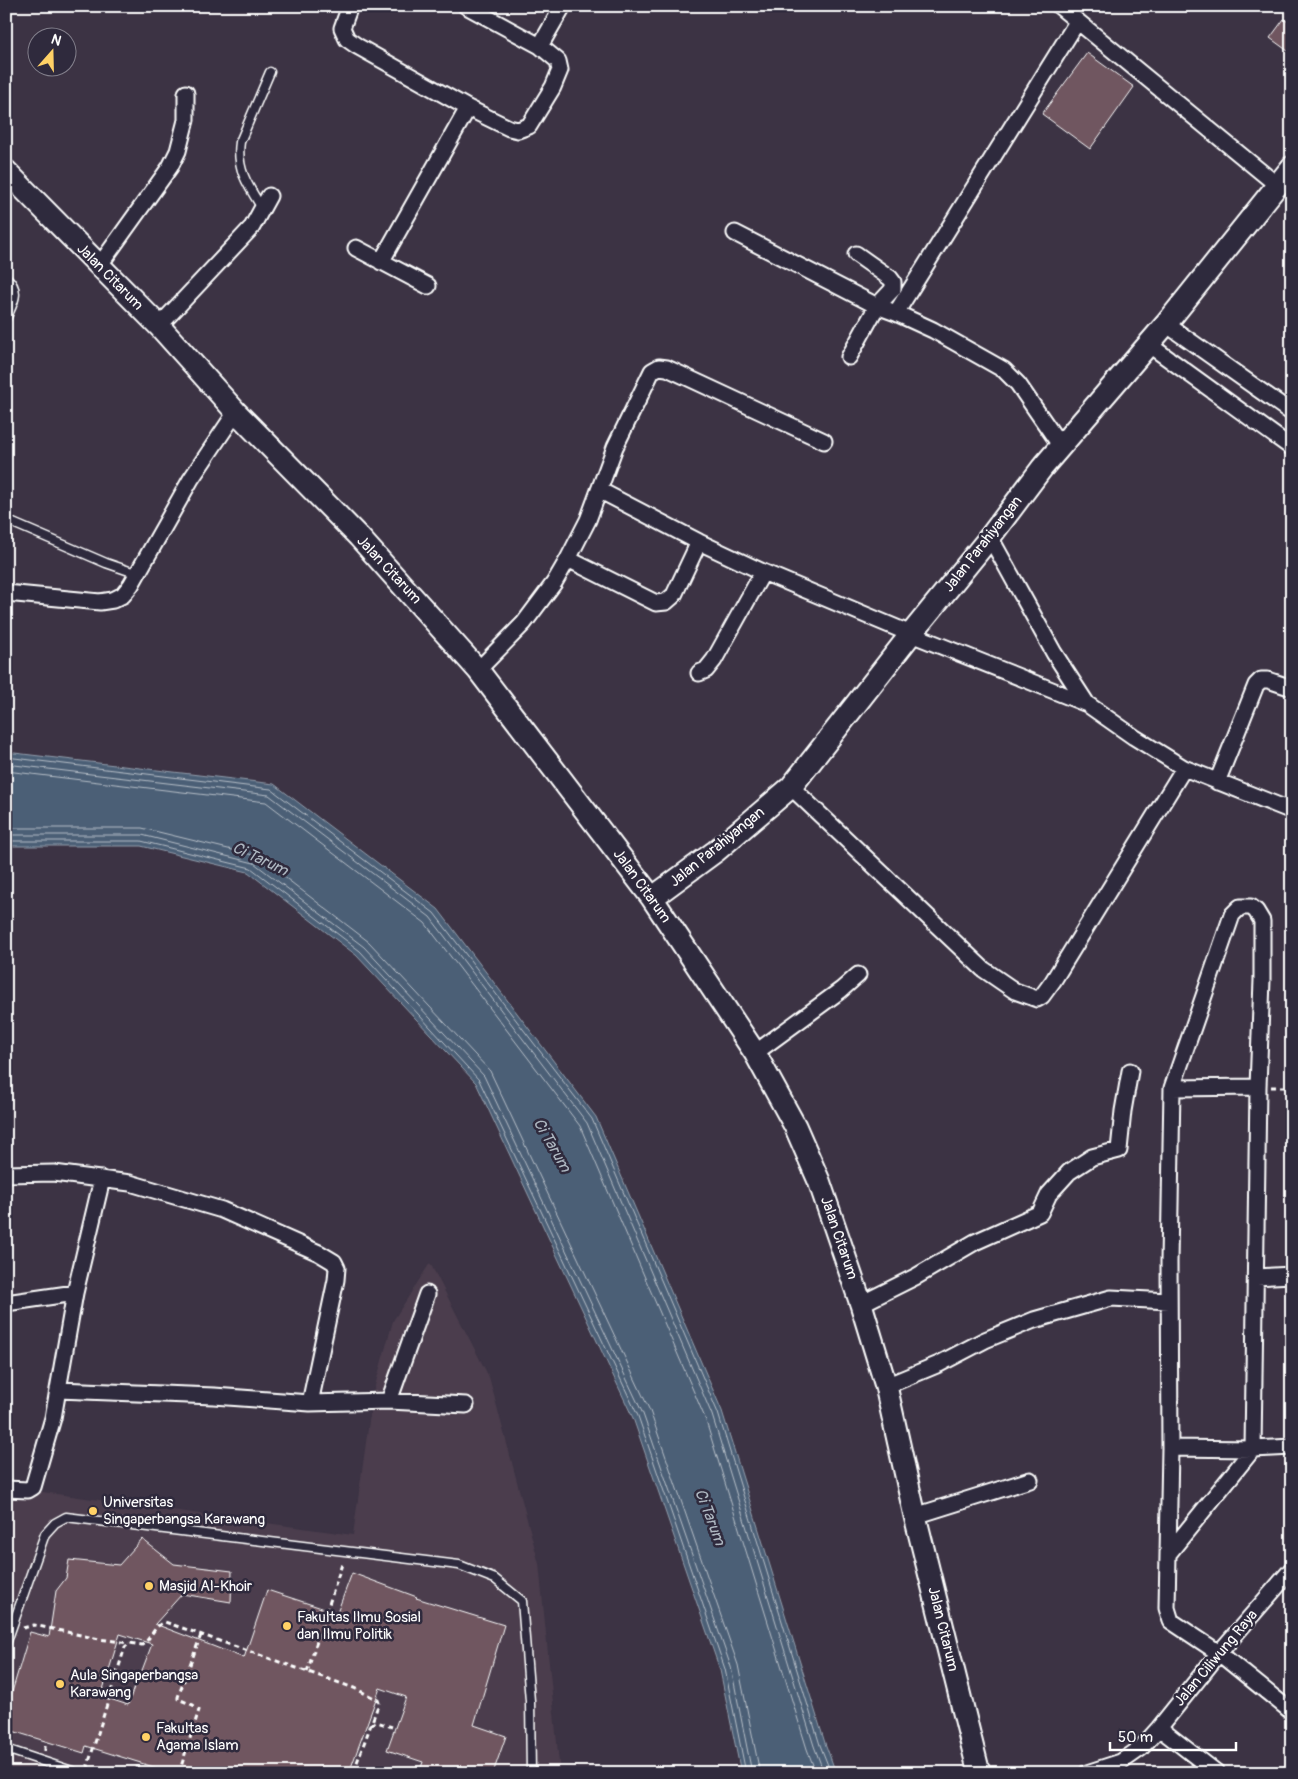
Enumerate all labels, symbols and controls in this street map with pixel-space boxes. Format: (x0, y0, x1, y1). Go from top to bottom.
north arrow (28, 28, 78, 78)
text: N (49, 31, 64, 50)
street label: Jalan Citarum (73, 240, 147, 314)
street label: Jalan Parahiyangan (940, 492, 1026, 596)
street label: Jalan Citarum (352, 532, 426, 608)
street label: Jalan Parahiyangan (666, 803, 768, 891)
water label: Ci Tarum (229, 837, 292, 881)
street label: Jalan Citarum (609, 845, 675, 927)
water label: Ci Tarum (529, 1114, 576, 1176)
street label: Jalan Citarum (816, 1194, 862, 1282)
water label: Ci Tarum (690, 1486, 730, 1549)
place label: Universitas Singaperbangsa Karawang (103, 1493, 265, 1529)
marker: Universitas Singaperbangsa Karawang (87, 1505, 99, 1517)
place label: Masjid Al-Khoir (159, 1577, 253, 1596)
marker: Masjid Al-Khoir (143, 1580, 155, 1592)
street label: Jalan Citarum (923, 1585, 963, 1673)
street label: Jalan Ciliwung Raya (1170, 1606, 1262, 1710)
place label: Fakultas Ilmu Sosial dan Ilmu Politik (297, 1608, 421, 1644)
marker: Fakultas Ilmu Sosial dan Ilmu Politik (281, 1620, 293, 1632)
place label: Aula Singaperbangsa Karawang (70, 1666, 198, 1702)
marker: Aula Singaperbangsa Karawang (54, 1678, 66, 1690)
place label: Fakultas Agama Islam (156, 1719, 239, 1755)
scale bar (1110, 1719, 1237, 1751)
text: 50 m (1118, 1728, 1153, 1747)
marker: Fakultas Agama Islam (140, 1731, 152, 1743)

